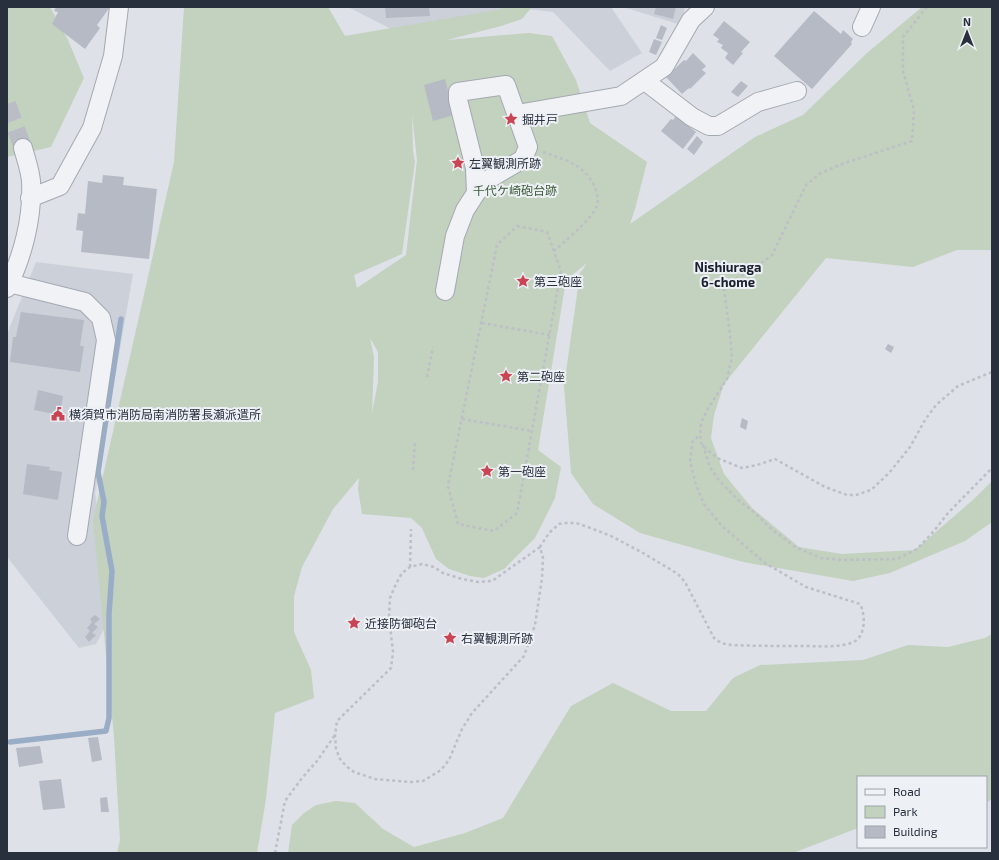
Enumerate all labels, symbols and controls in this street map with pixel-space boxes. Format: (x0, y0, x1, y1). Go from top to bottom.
north arrow (947, 12, 987, 52)
text: N (963, 15, 971, 28)
place icon: 掘井戸 (503, 111, 519, 127)
place label: 掘井戸 (522, 112, 558, 126)
place icon: 左翼観測所跡 (450, 155, 466, 171)
place label: 左翼観測所跡 (469, 156, 541, 170)
park label: 千代ケ崎砲台跡 (473, 183, 557, 197)
district label: Nishiuraga 6-chome (695, 259, 761, 290)
place icon: 第三砲座 (515, 273, 531, 289)
place label: 第三砲座 (534, 274, 582, 288)
place icon: 第二砲座 (498, 368, 514, 384)
place label: 第二砲座 (517, 369, 565, 383)
public building icon: 横須賀市消防局南消防署長瀬派遣所 (50, 406, 66, 422)
place label: 横須賀市消防局南消防署長瀬派遣所 (69, 407, 261, 421)
place icon: 第一砲座 (479, 463, 495, 479)
place label: 第一砲座 (498, 464, 546, 478)
place icon: 近接防御砲台 (346, 615, 362, 631)
place label: 近接防御砲台 (365, 616, 437, 630)
place icon: 右翼観測所跡 (442, 630, 458, 646)
place label: 右翼観測所跡 (461, 631, 533, 645)
legend (857, 776, 987, 848)
text: Road (893, 784, 921, 798)
text: Park (893, 804, 918, 818)
text: Building (893, 824, 938, 838)

